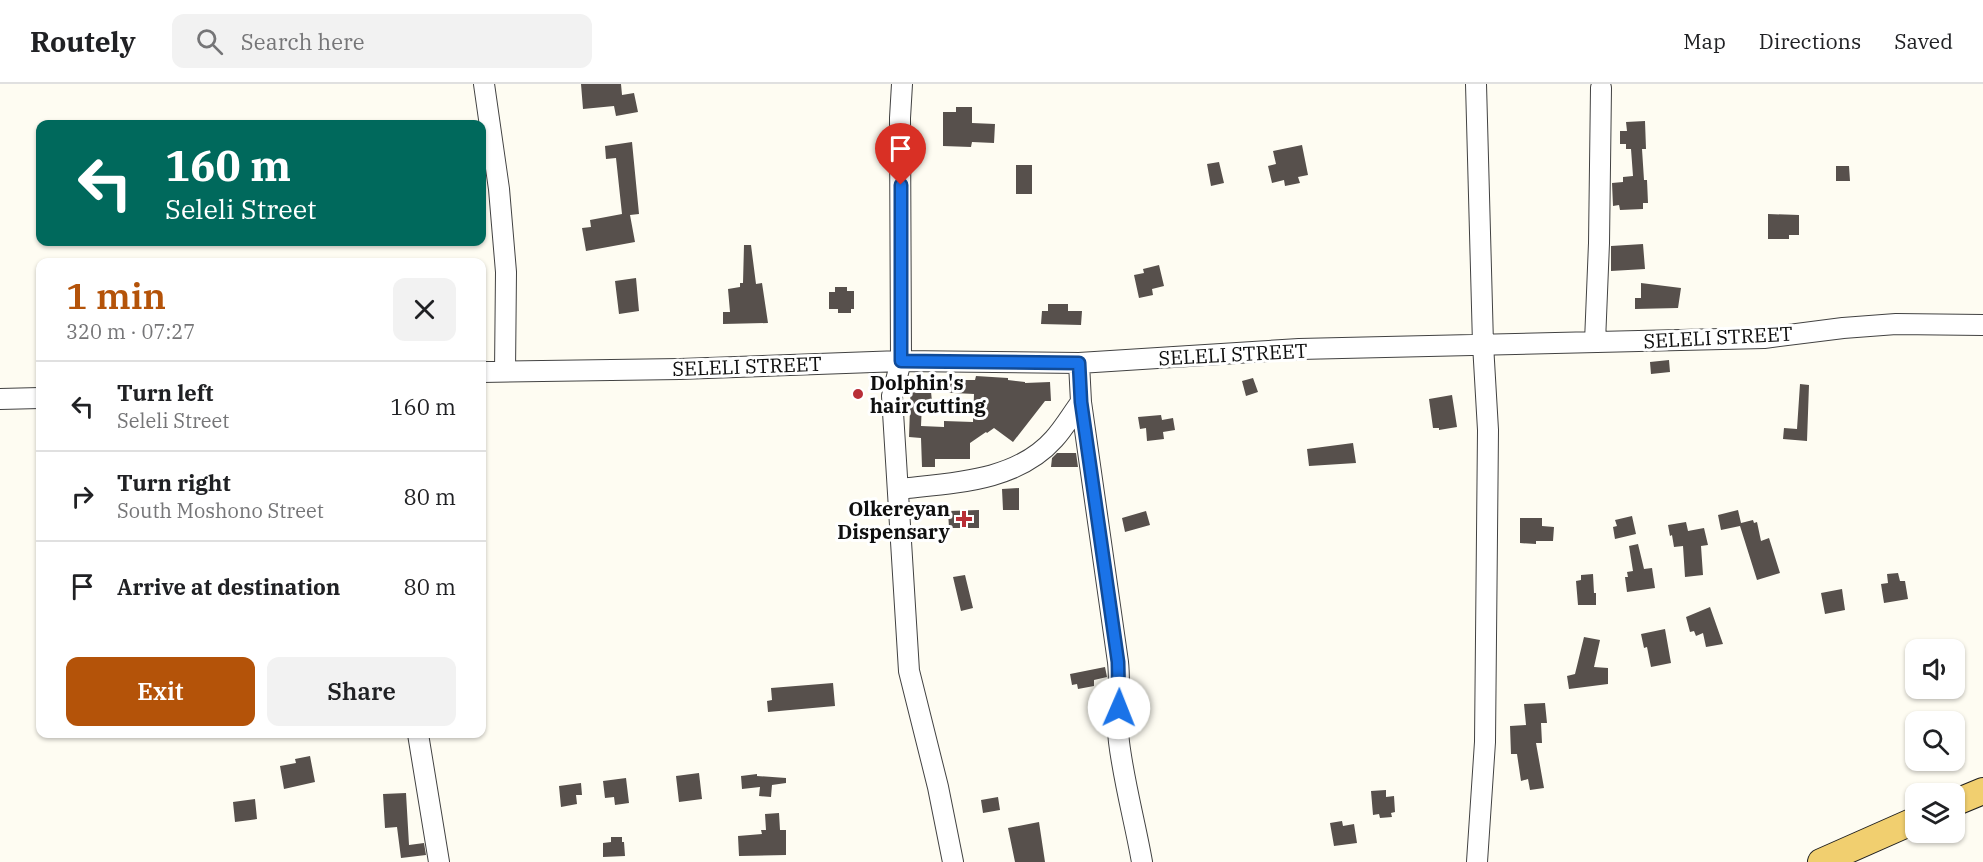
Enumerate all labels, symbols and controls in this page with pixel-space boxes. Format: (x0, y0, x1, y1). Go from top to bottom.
search box (172, 14, 592, 68)
text: Routely (30, 23, 136, 60)
icon: search (193, 25, 226, 58)
text: Search here (241, 27, 365, 56)
text: Map (1683, 27, 1726, 55)
text: Directions (1759, 27, 1861, 55)
text: Saved (1894, 27, 1953, 55)
pin (875, 123, 926, 185)
icon: arrive (884, 132, 917, 165)
text: 160 m (165, 138, 291, 193)
icon: left (66, 144, 144, 222)
text: Seleli Street (165, 191, 317, 226)
text: 1 min (66, 272, 166, 319)
button: close (393, 278, 456, 341)
text: 320 m · 07:27 (66, 318, 195, 345)
street label: SELELI STREET (1643, 320, 1793, 354)
street label: SELELI STREET (1158, 337, 1308, 371)
street label: SELELI STREET (672, 350, 822, 382)
place label: Dolphin's hair cutting (870, 369, 986, 419)
text: Turn left (117, 378, 213, 407)
marker: Dolphin's hair cutting (851, 387, 865, 401)
icon: left (66, 390, 99, 423)
text: 160 m (390, 392, 456, 421)
text: Seleli Street (117, 407, 229, 434)
text: Turn right (117, 468, 231, 497)
icon: right (66, 480, 99, 513)
text: 80 m (404, 482, 456, 511)
place label: Olkereyan Dispensary (837, 495, 951, 545)
text: South Moshono Street (117, 497, 324, 524)
marker: Olkereyan Dispensary (955, 510, 973, 528)
icon: arrive (66, 570, 99, 603)
text: Arrive at destination (117, 572, 340, 601)
text: 80 m (404, 572, 456, 601)
map controls (1905, 639, 1965, 843)
button: sound (1905, 639, 1965, 699)
button: Exit (66, 657, 255, 726)
button: Share (267, 657, 456, 726)
position arrow (1087, 676, 1151, 740)
button: search (1905, 711, 1965, 771)
button: layers (1905, 783, 1965, 843)

